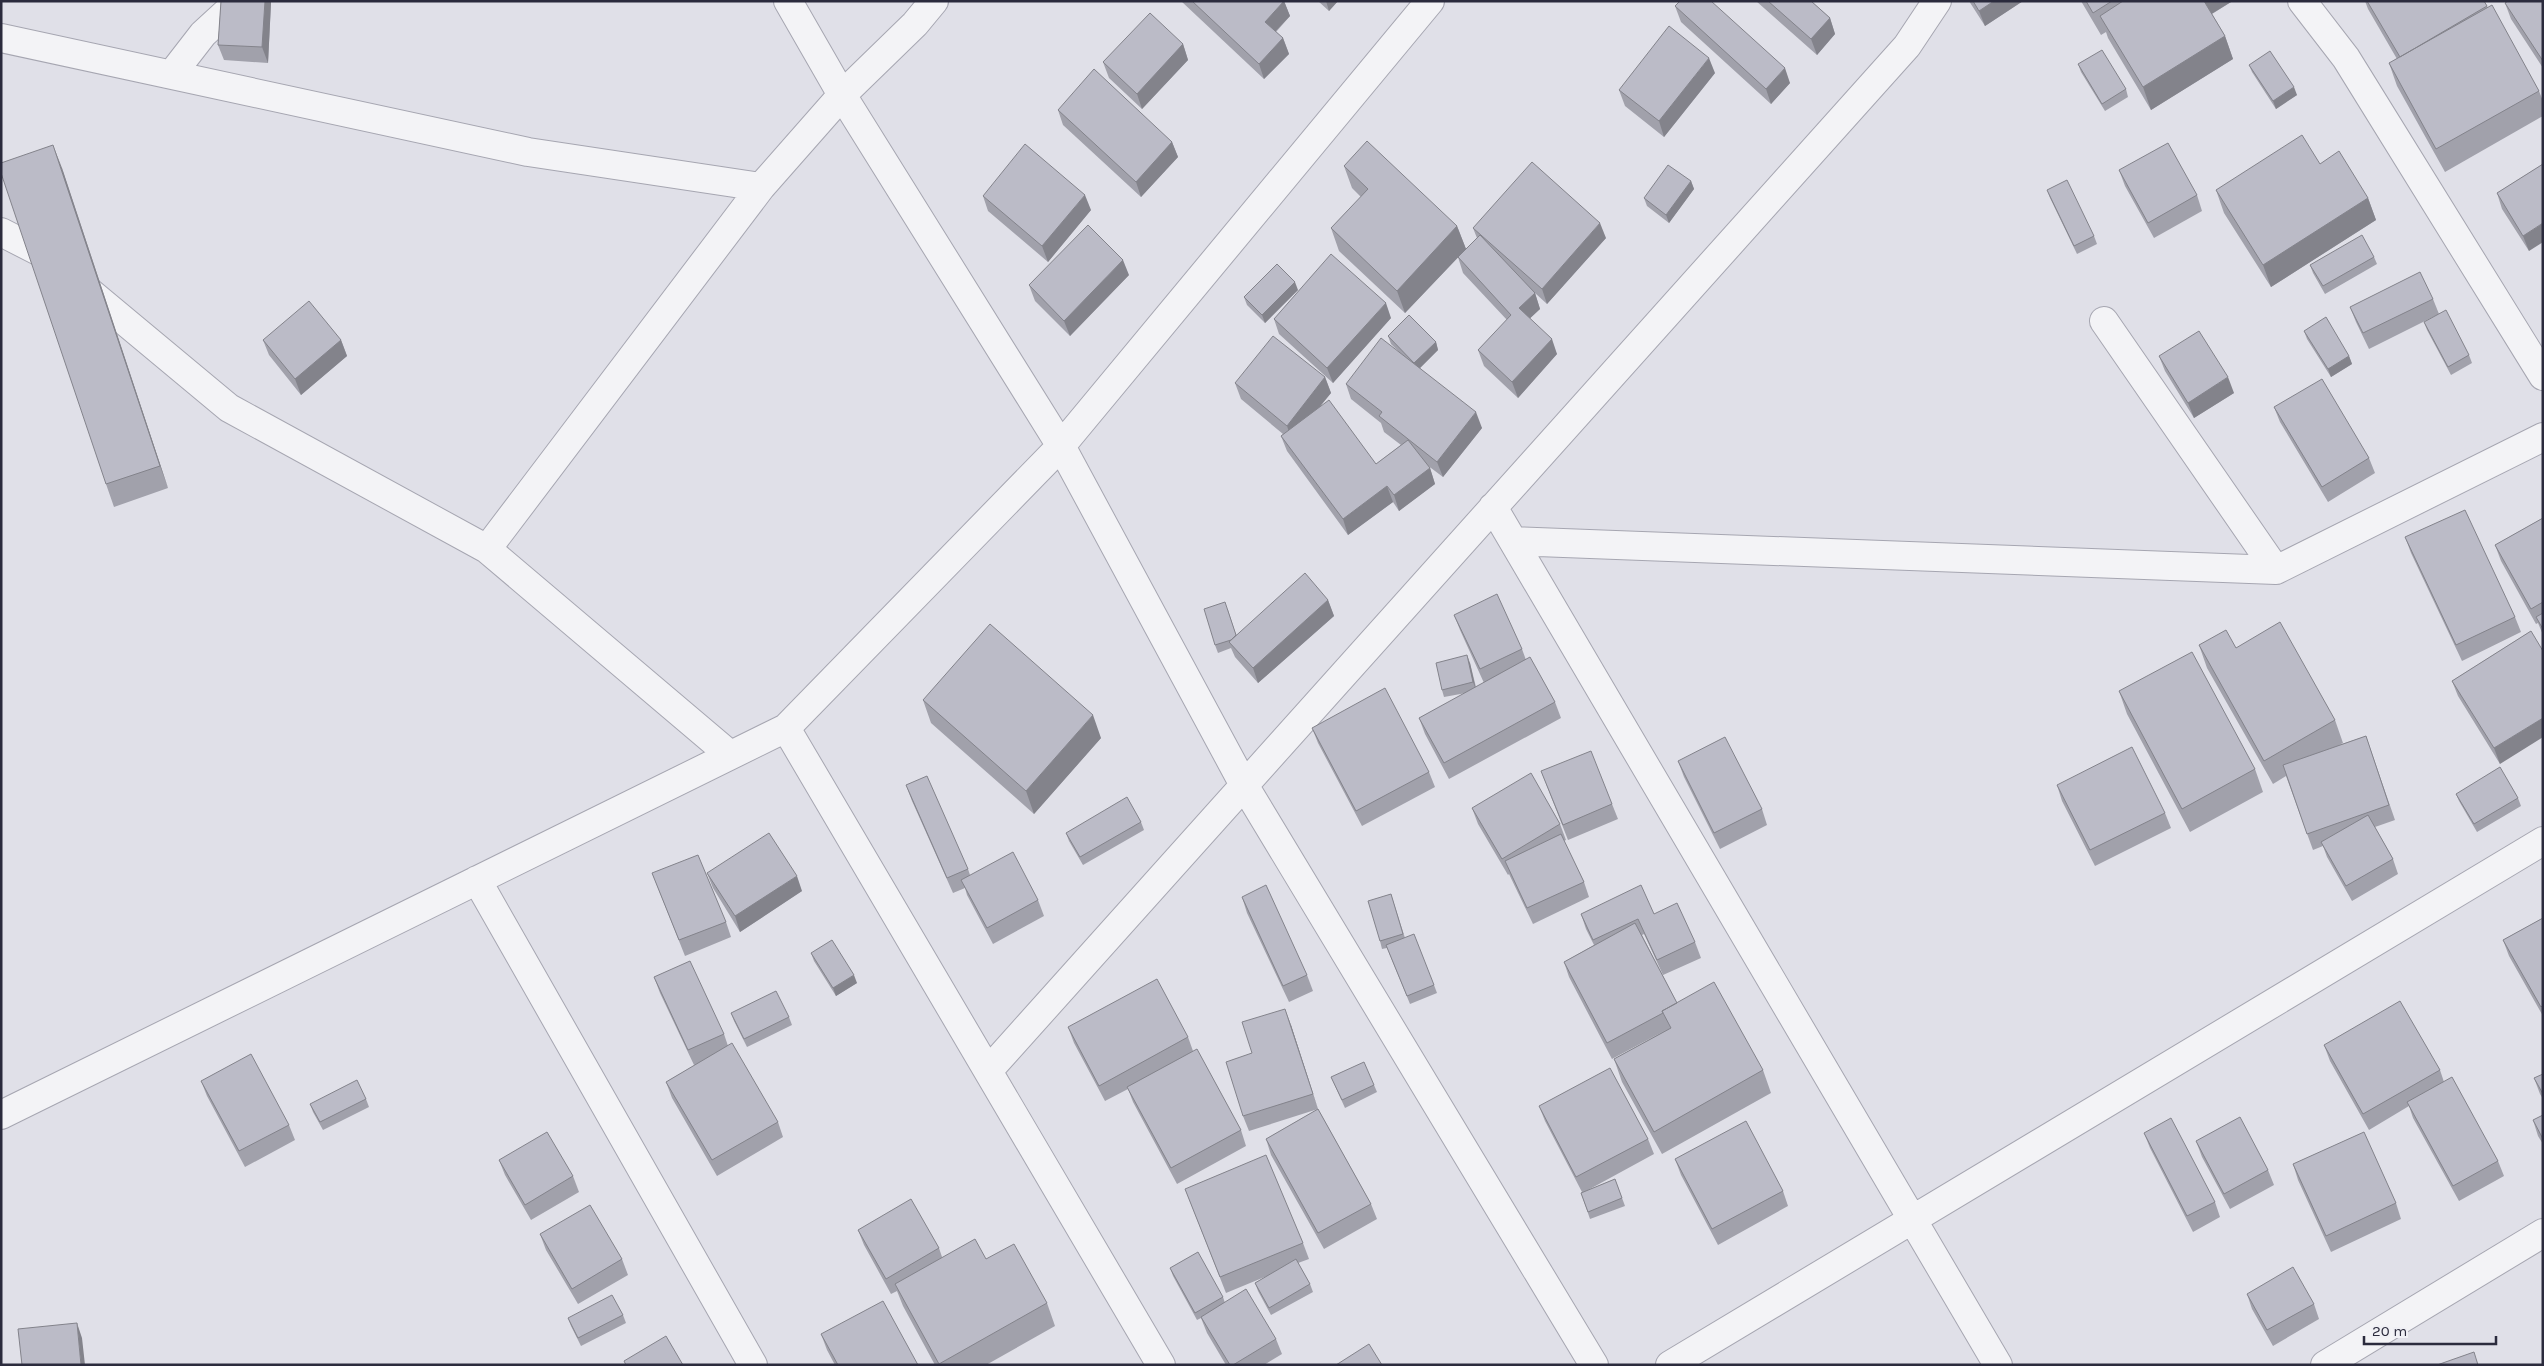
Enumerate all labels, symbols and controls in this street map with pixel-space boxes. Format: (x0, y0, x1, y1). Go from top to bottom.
scale bar (2364, 1314, 2496, 1346)
text: 20 m (2372, 1322, 2407, 1340)

